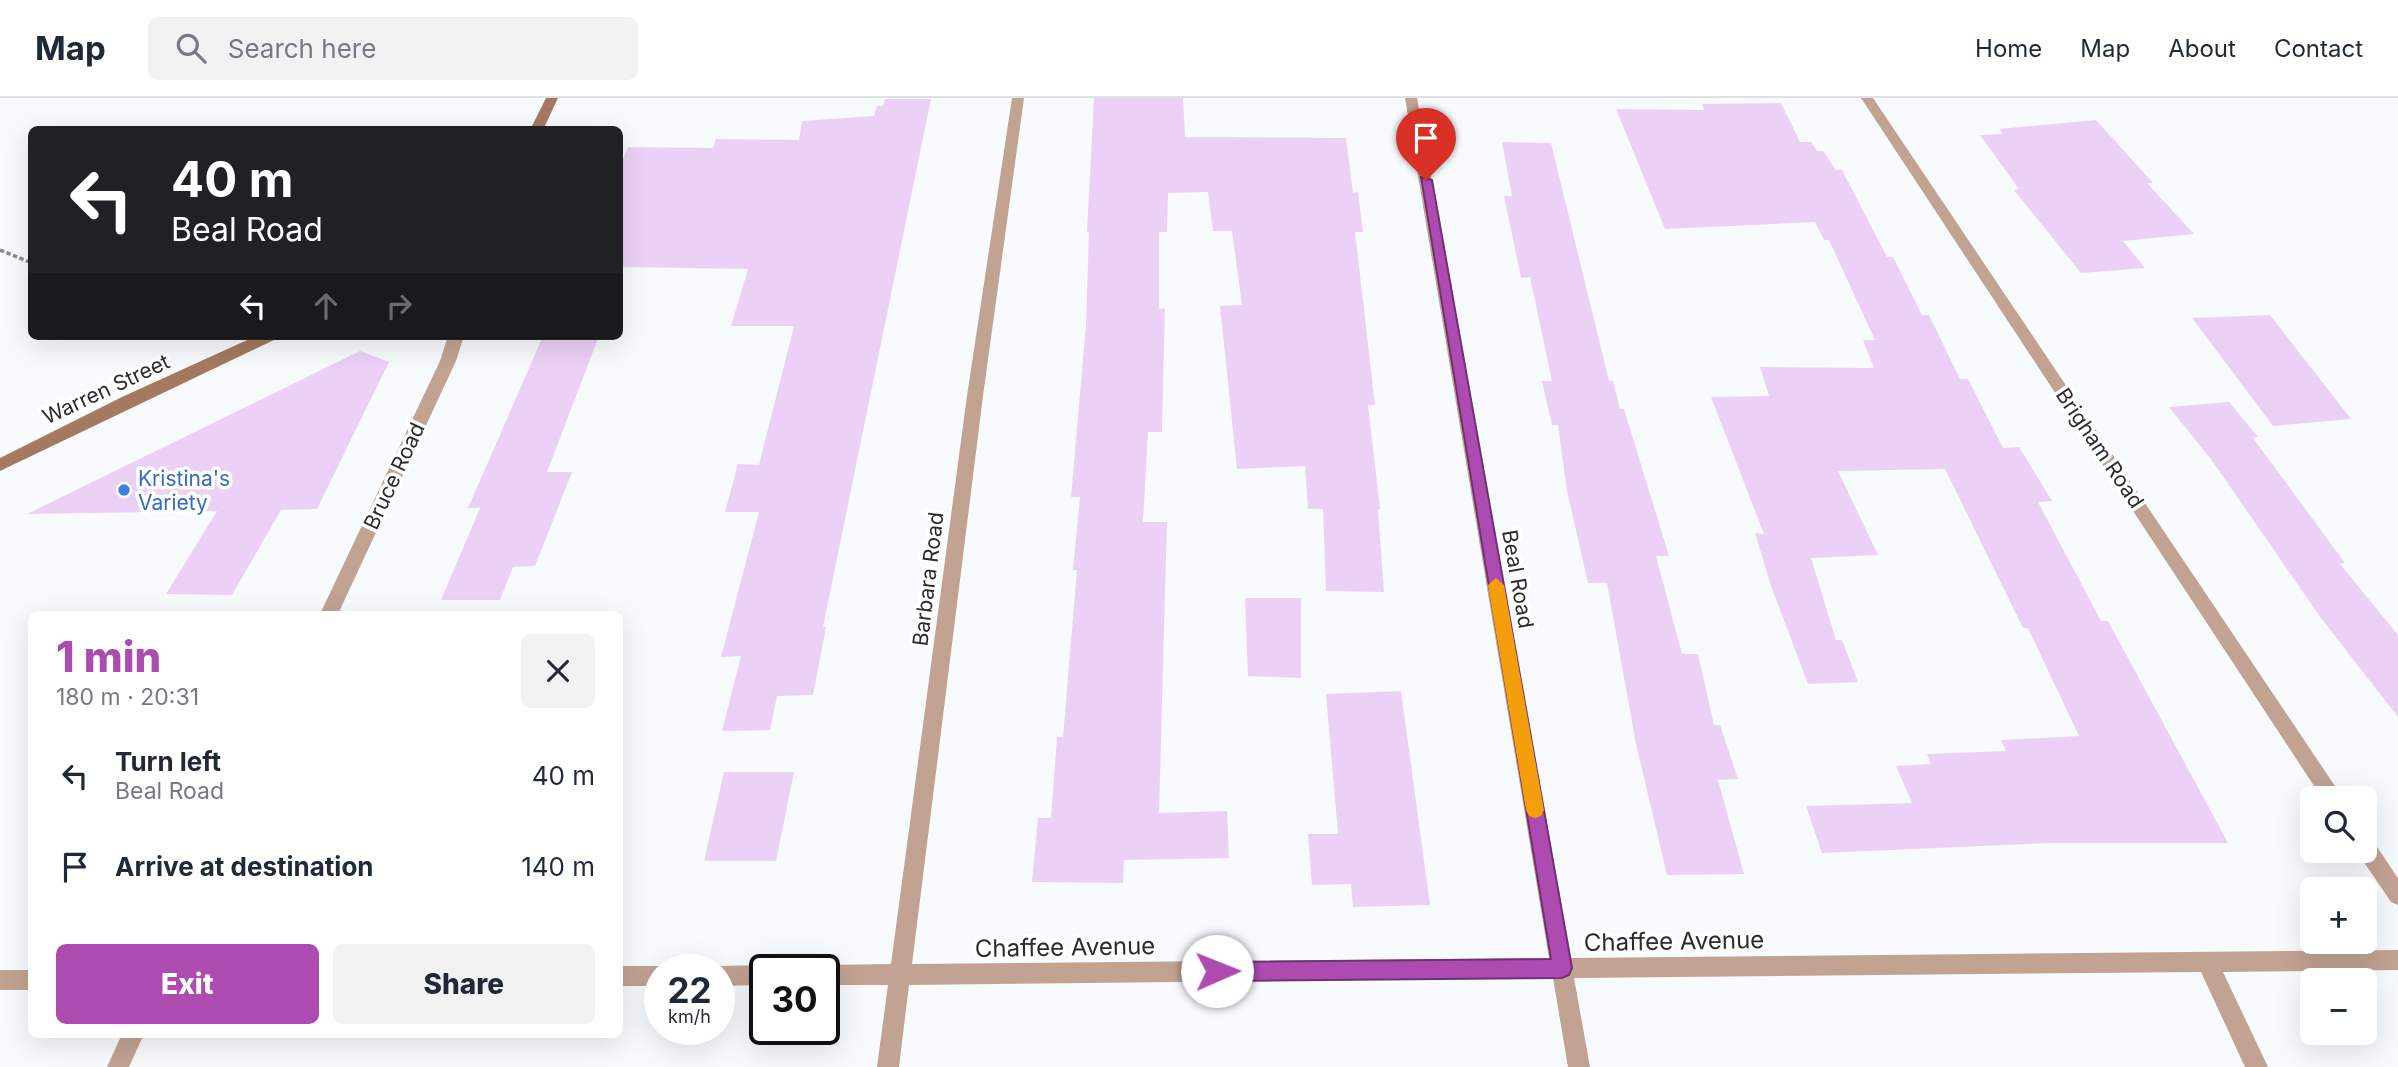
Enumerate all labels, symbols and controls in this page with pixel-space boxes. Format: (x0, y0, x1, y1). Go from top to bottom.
search box (148, 17, 638, 80)
text: Map (35, 28, 106, 68)
icon: search (172, 29, 210, 67)
text: Search here (228, 33, 376, 64)
text: Home (1975, 34, 2042, 63)
text: Map (2080, 34, 2130, 63)
text: About (2168, 34, 2236, 63)
text: Contact (2274, 34, 2363, 63)
pin (1396, 108, 1456, 180)
icon: arrive (1407, 119, 1445, 157)
text: 40 m (171, 150, 294, 209)
icon: left (56, 154, 147, 245)
text: Beal Road (171, 210, 323, 249)
icon: left (234, 287, 272, 325)
icon: ahead (307, 287, 345, 325)
icon: right (380, 287, 418, 325)
street label: Warren Street (39, 349, 173, 429)
street label: Brigham Road (2051, 383, 2149, 513)
street label: Bruce Road (358, 419, 430, 533)
place label: Kristina's Variety (138, 466, 230, 515)
marker: Kristina's Variety (116, 482, 132, 498)
street label: Barbara Road (907, 511, 949, 647)
street label: Beal Road (1497, 528, 1539, 630)
text: 1 min (56, 631, 161, 682)
button: close (521, 634, 595, 708)
text: 180 m · 20:31 (56, 683, 199, 711)
text: Turn left (115, 746, 221, 777)
icon: left (56, 757, 94, 795)
text: 40 m (532, 760, 595, 791)
text: Beal Road (115, 777, 224, 805)
map controls (2300, 786, 2377, 1045)
button: search (2300, 786, 2377, 863)
icon: arrive (56, 848, 94, 886)
text: Arrive at destination (115, 851, 374, 882)
text: 140 m (521, 851, 595, 882)
button: + (2300, 877, 2377, 954)
street label: Chaffee Avenue (1584, 925, 1764, 957)
street label: Chaffee Avenue (975, 931, 1155, 963)
position arrow (1180, 934, 1254, 1008)
button: Exit (56, 944, 319, 1024)
button: Share (333, 944, 595, 1024)
speed limit sign: 30 (749, 954, 840, 1045)
button: − (2300, 968, 2377, 1045)
text: 22 (667, 969, 712, 1011)
text: km/h (668, 1006, 711, 1027)

